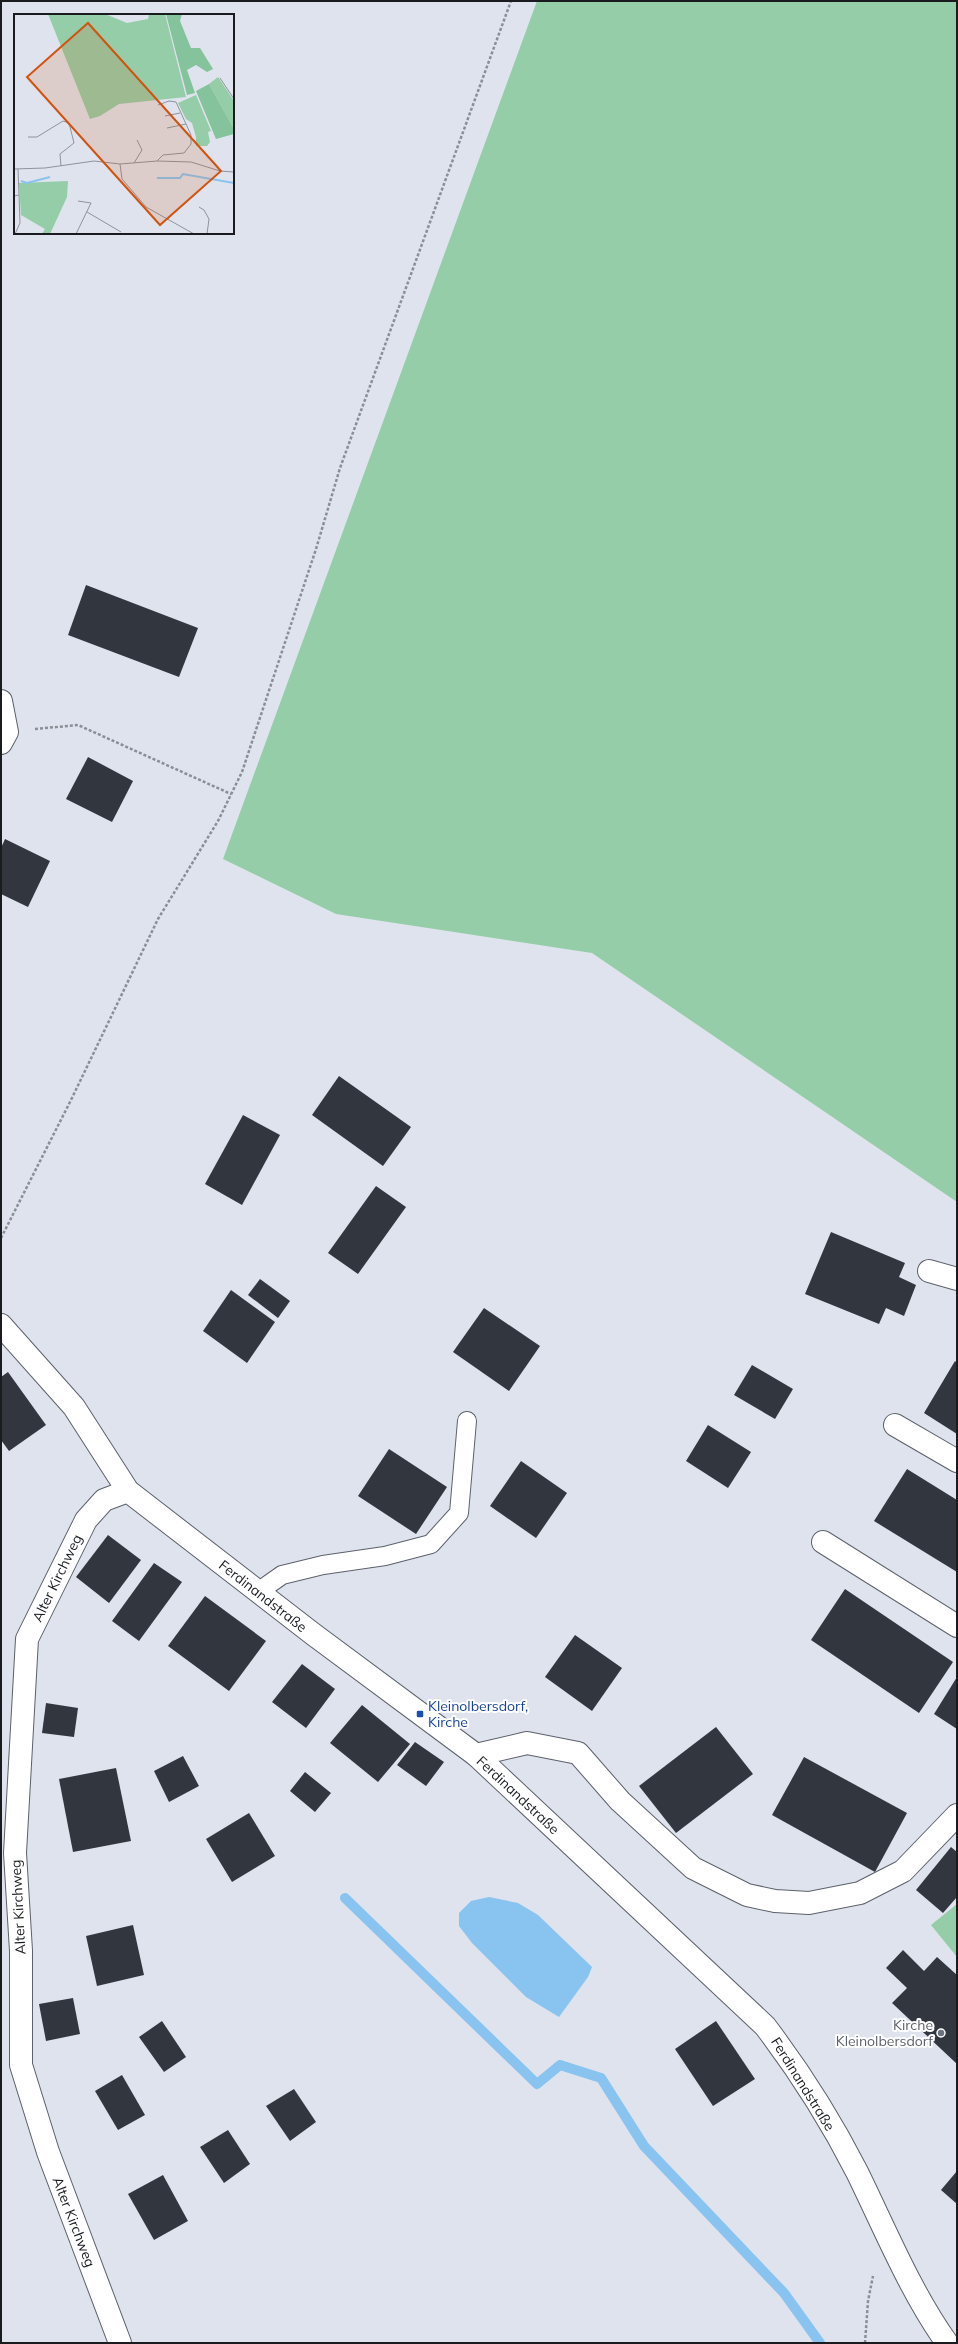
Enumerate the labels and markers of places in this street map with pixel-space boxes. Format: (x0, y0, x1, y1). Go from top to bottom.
place label: Kleinolbersdorf, Kirche (428, 1697, 528, 1731)
marker: Kleinolbersdorf, Kirche (415, 1709, 425, 1719)
place label: Kirche Kleinolbersdorf (836, 2016, 933, 2050)
marker: Kirche Kleinolbersdorf (936, 2028, 946, 2038)

